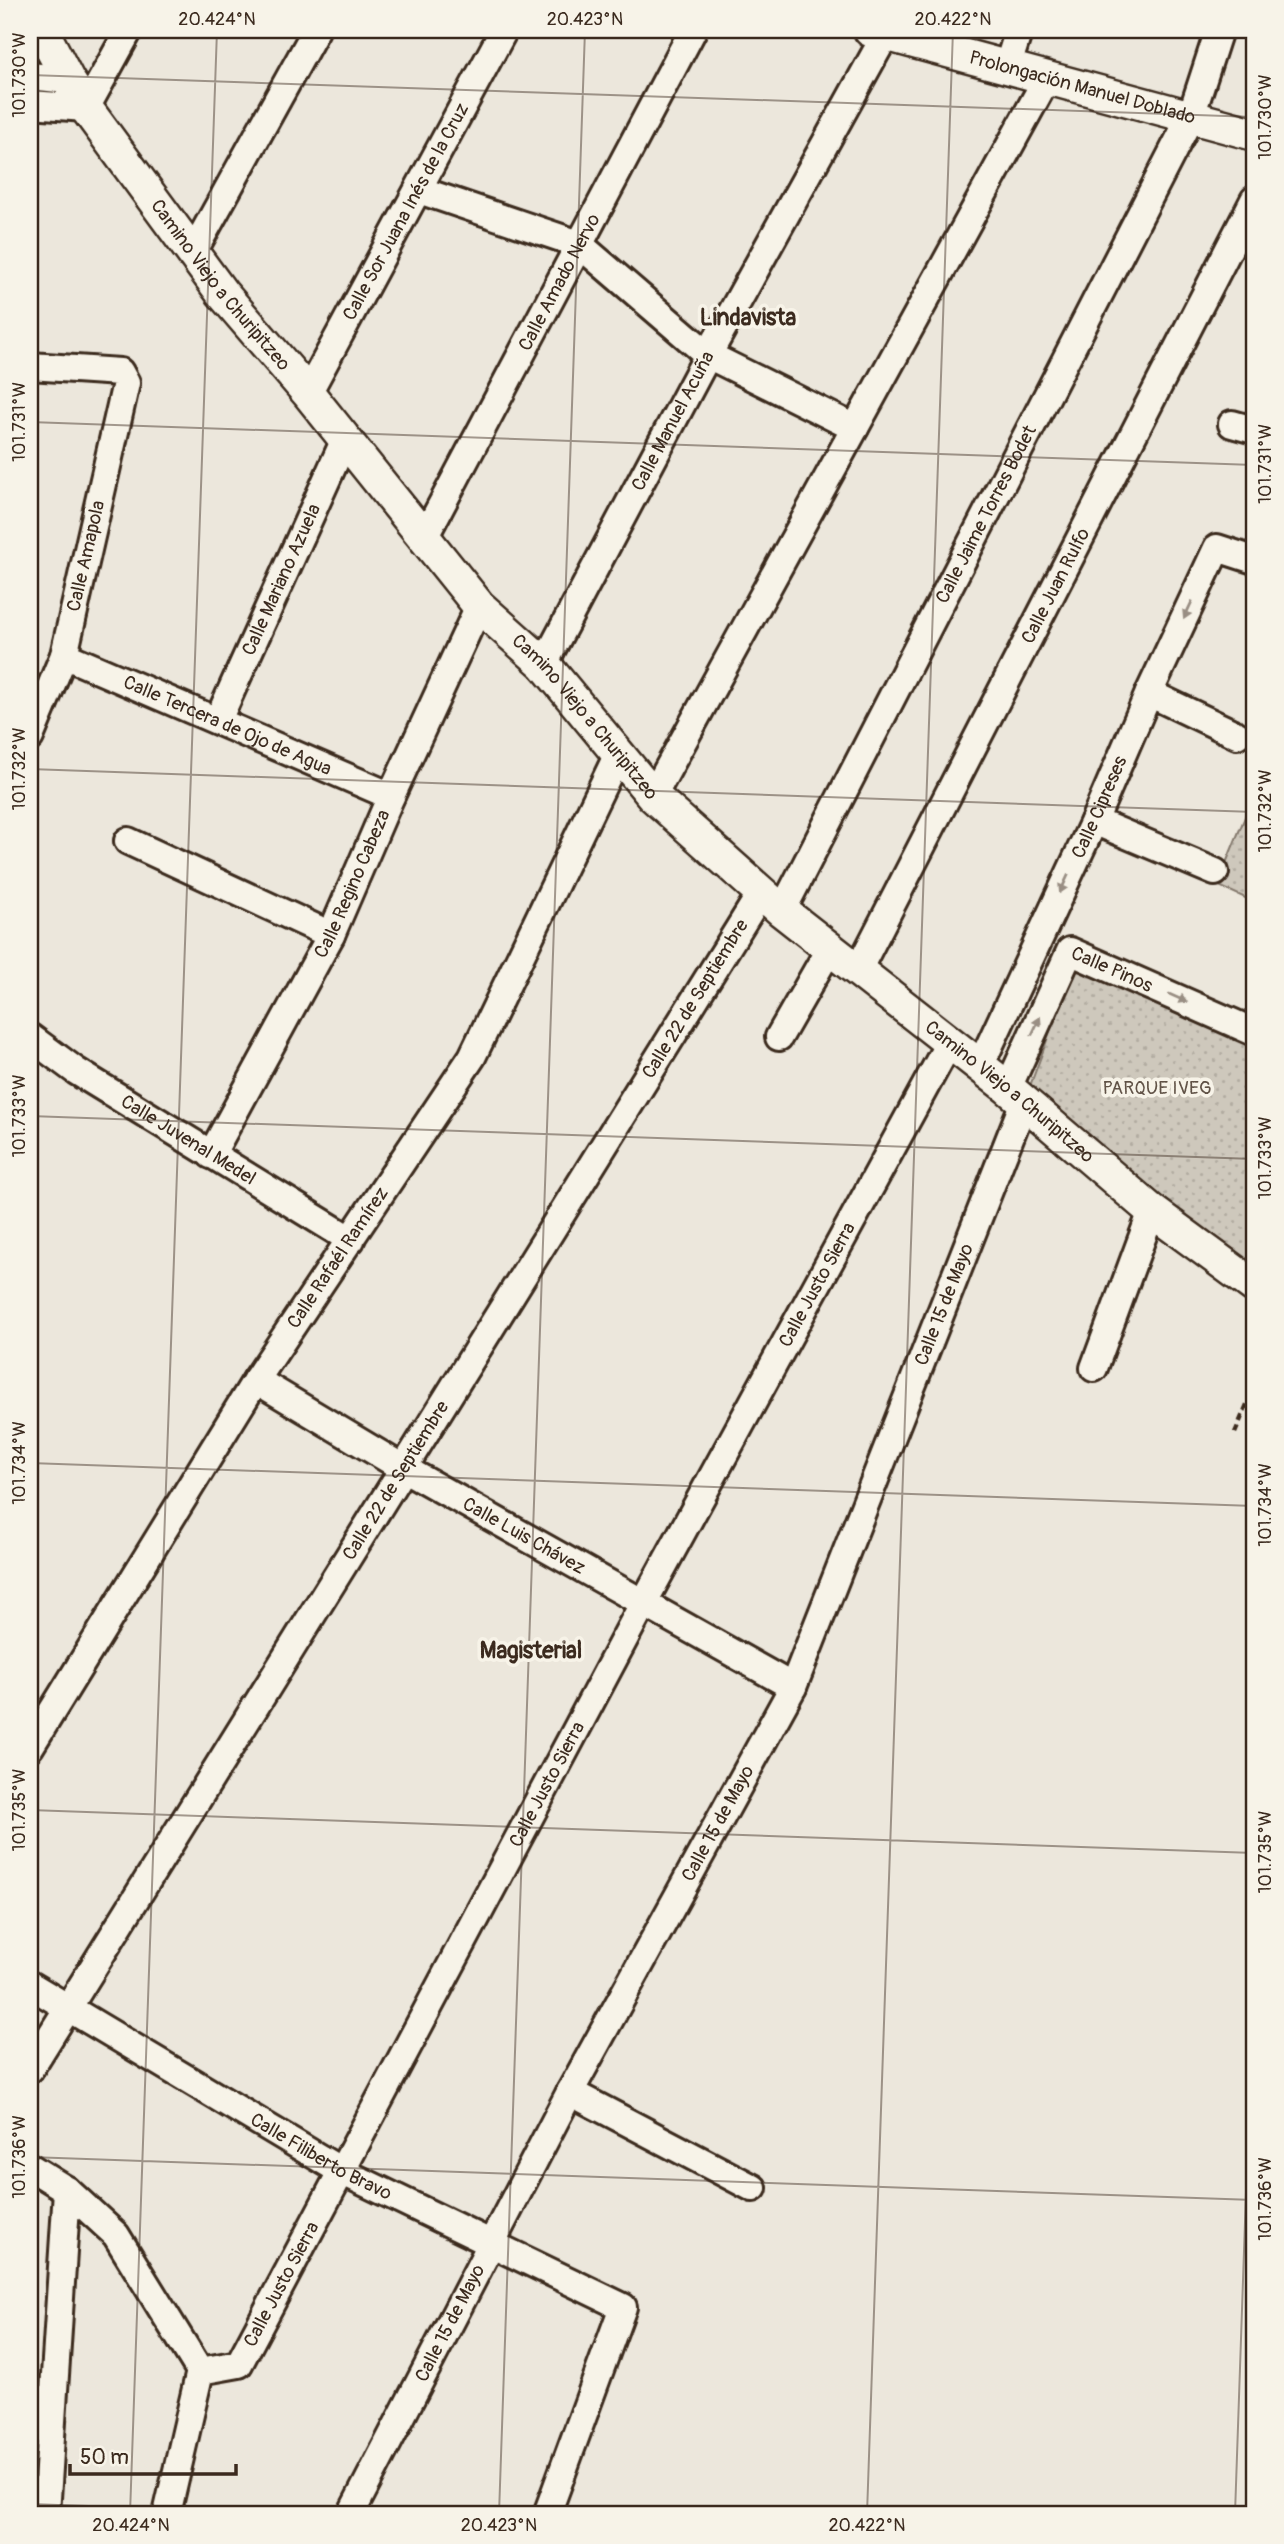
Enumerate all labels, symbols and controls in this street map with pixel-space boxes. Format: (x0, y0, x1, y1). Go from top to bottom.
text: 20.424°N (178, 8, 256, 31)
text: 20.423°N (547, 8, 623, 31)
text: 20.422°N (915, 8, 991, 31)
text: 101.730°W (8, 32, 31, 118)
street label: Prolongación Manuel Doblado (967, 45, 1198, 130)
text: 101.730°W (1254, 74, 1277, 160)
street label: Calle Sor Juana Inés de la Cruz (337, 99, 474, 325)
street label: Camino Viejo a Churipitzeo (145, 195, 295, 376)
street label: Calle Amado Nervo (513, 210, 605, 355)
district label: Lindavista (700, 303, 797, 332)
street label: Calle Manuel Acuña (626, 347, 720, 495)
text: 101.731°W (8, 382, 31, 462)
street label: Calle Jaime Torres Bodet (930, 421, 1042, 608)
text: 101.731°W (1254, 424, 1277, 504)
street label: Calle Amapola (62, 498, 110, 614)
street label: Calle Mariano Azuela (237, 500, 326, 659)
street label: Calle Juan Rulfo (1016, 524, 1095, 648)
one-way arrow (1182, 600, 1194, 620)
street label: Camino Viejo a Churipitzeo (507, 629, 663, 805)
street label: Calle Tercera de Ojo de Agua (120, 670, 335, 781)
text: 101.732°W (8, 727, 31, 811)
street label: Calle Cipreses (1066, 752, 1133, 862)
text: 101.732°W (1254, 769, 1277, 853)
street label: Calle Regino Cabeza (309, 806, 396, 962)
one-way arrow (1059, 874, 1070, 894)
street label: Calle 22 de Septiembre (637, 914, 754, 1083)
street label: Calle Pinos (1067, 941, 1157, 998)
one-way arrow (1167, 993, 1188, 1004)
street label: Camino Viejo a Churipitzeo (920, 1015, 1099, 1168)
one-way arrow (1030, 1016, 1042, 1036)
text: 101.733°W (8, 1074, 31, 1158)
park label: PARQUE IVEG (1102, 1076, 1212, 1100)
street label: Calle Juvenal Medel (116, 1089, 260, 1191)
text: 101.733°W (1254, 1116, 1277, 1200)
street label: Calle Rafaél Ramírez (282, 1182, 394, 1333)
street label: Calle Justo Sierra (773, 1218, 861, 1351)
street label: Calle 15 de Mayo (909, 1240, 979, 1369)
street label: Calle 22 de Septiembre (337, 1396, 455, 1565)
text: 101.734°W (8, 1421, 31, 1505)
text: 101.734°W (1254, 1463, 1277, 1547)
street label: Calle Luis Chávez (458, 1492, 590, 1580)
district label: Magisterial (480, 1636, 582, 1665)
street label: Calle Justo Sierra (504, 1717, 590, 1851)
street label: Calle 15 de Mayo (676, 1761, 759, 1886)
text: 101.735°W (8, 1769, 31, 1851)
text: 101.735°W (1254, 1811, 1277, 1893)
street label: Calle Filiberto Bravo (246, 2107, 396, 2206)
text: 101.736°W (8, 2115, 31, 2199)
text: 101.736°W (1254, 2157, 1277, 2241)
street label: Calle Justo Sierra (238, 2217, 325, 2351)
street label: Calle 15 de Mayo (410, 2260, 490, 2386)
scale bar (70, 2432, 236, 2476)
text: 50 m (80, 2444, 129, 2471)
text: 20.424°N (92, 2514, 170, 2537)
text: 20.423°N (461, 2514, 537, 2537)
text: 20.422°N (829, 2514, 905, 2537)

